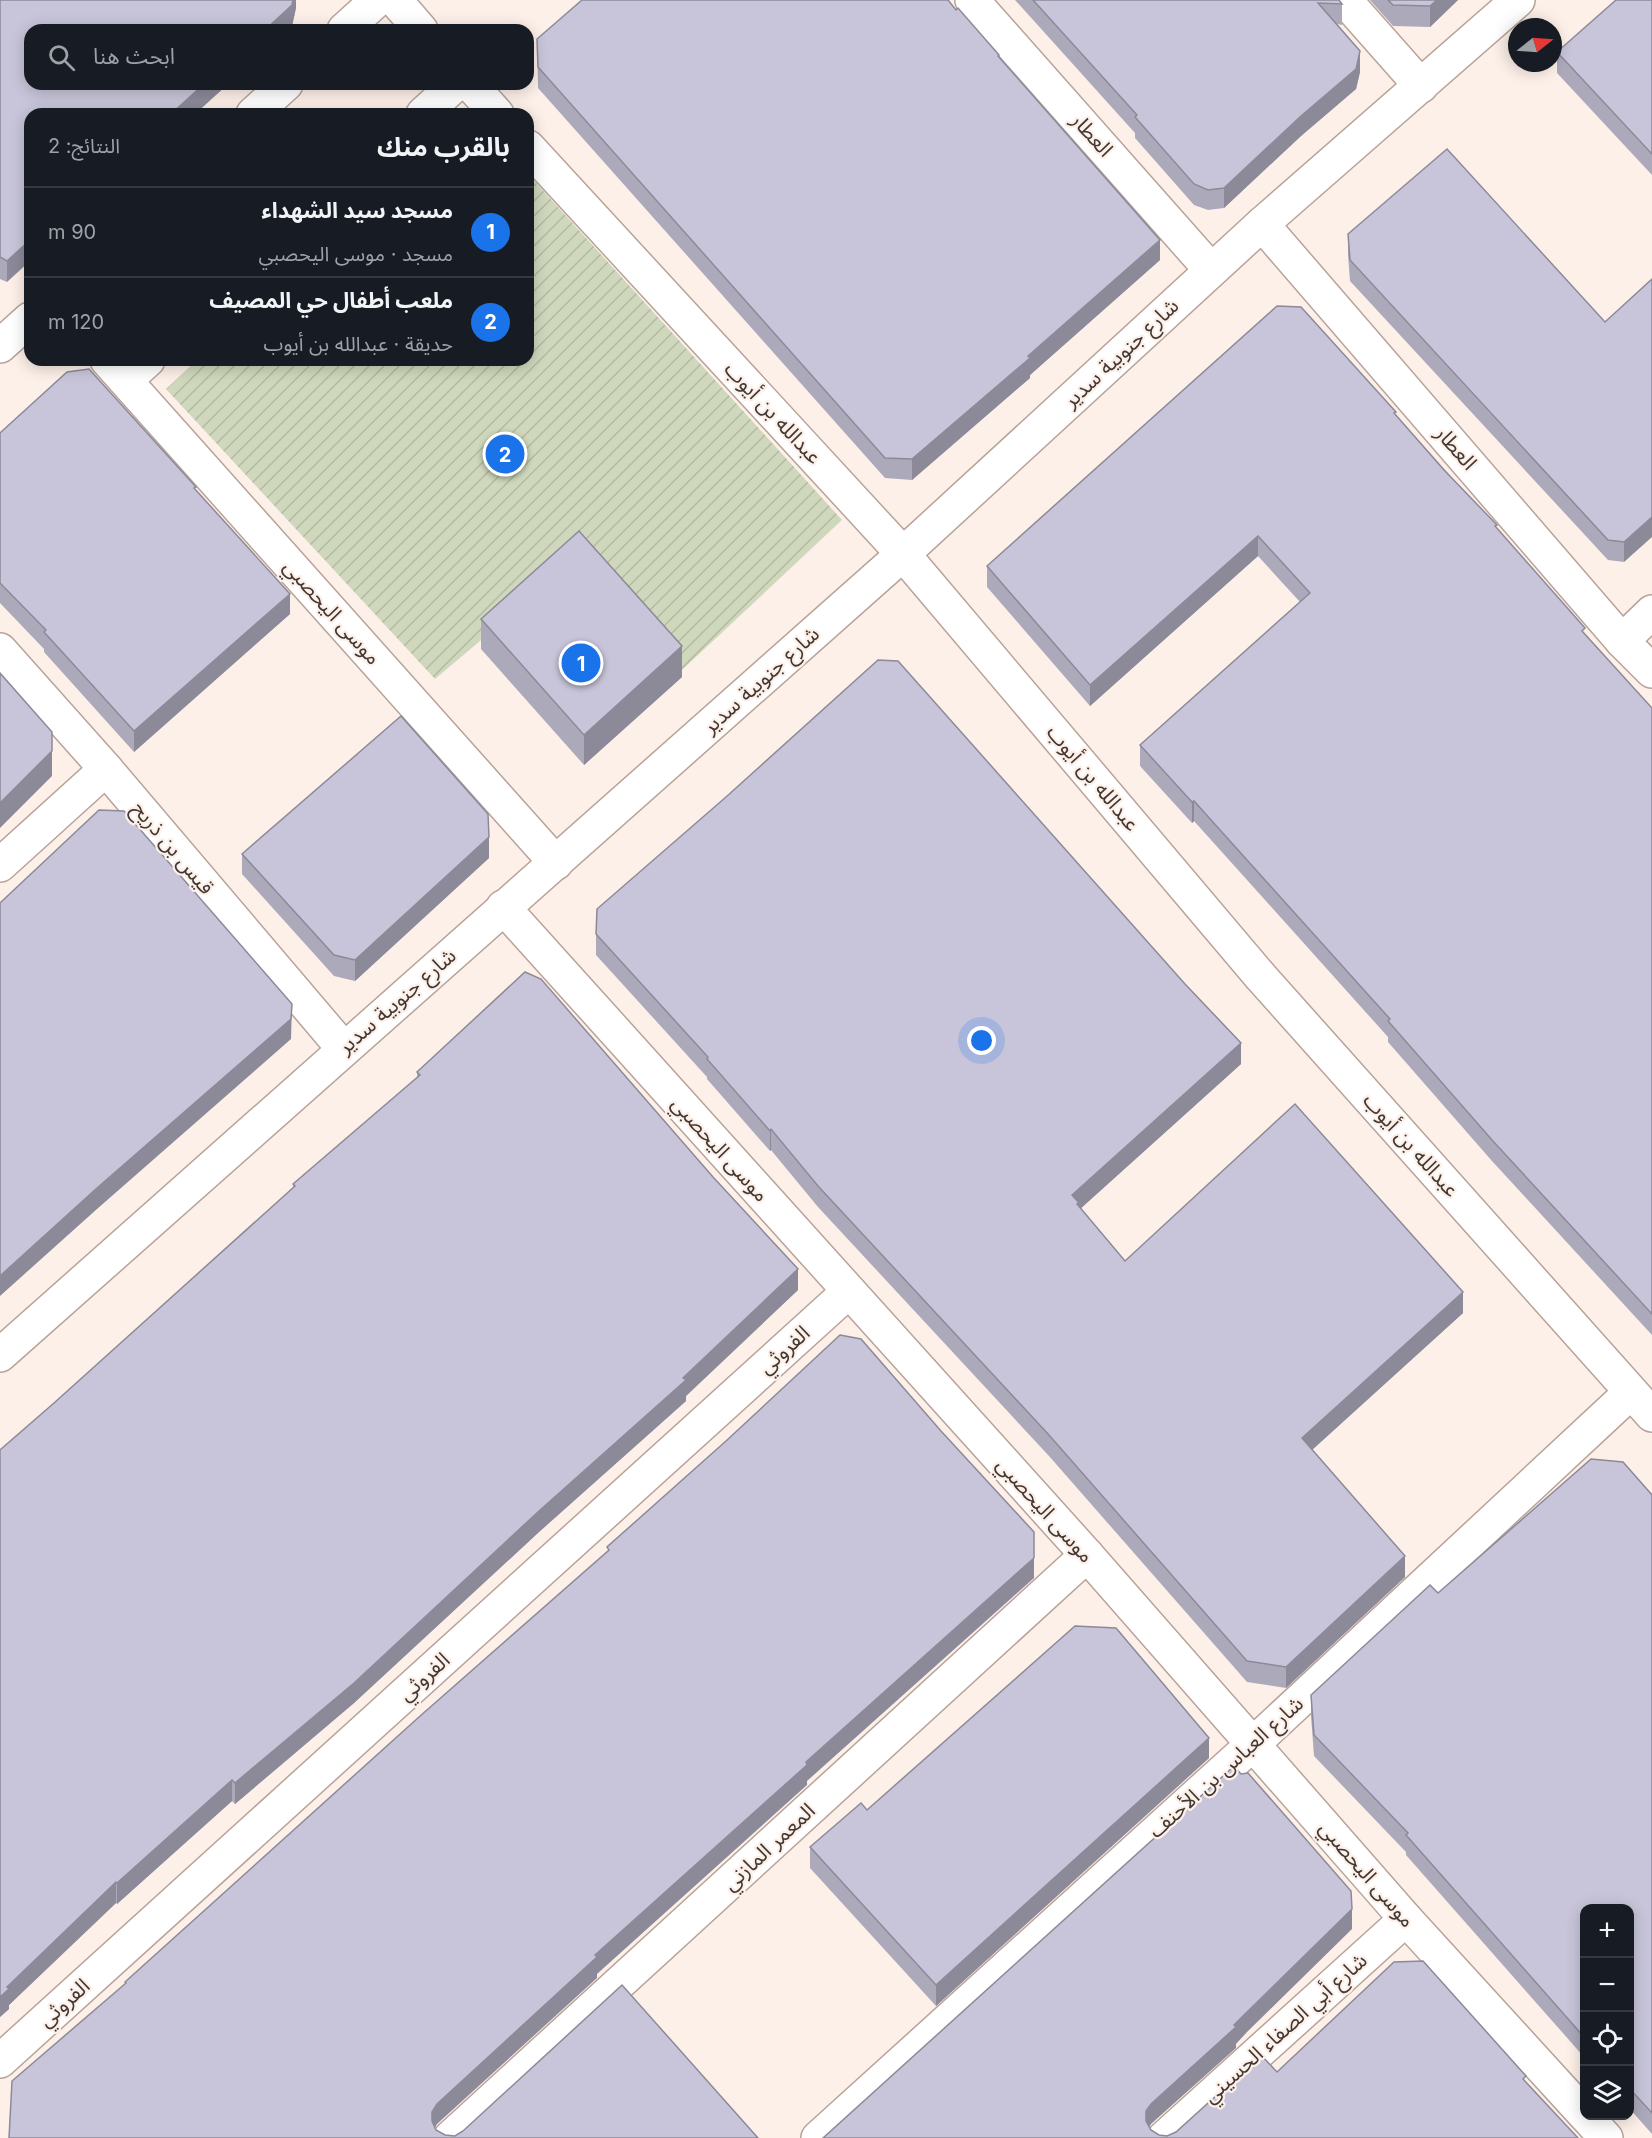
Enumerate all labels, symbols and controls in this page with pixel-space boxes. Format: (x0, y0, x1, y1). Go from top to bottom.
north arrow (1508, 18, 1562, 72)
search box (24, 24, 534, 90)
icon: search (45, 41, 78, 74)
text: ابحث هنا (93, 43, 175, 69)
street label: العطار (1066, 107, 1118, 162)
text: بالقرب منك (377, 131, 510, 162)
text: النتائج: 2 (48, 134, 120, 158)
text: مسجد سيد الشهداء (262, 197, 453, 223)
text: 90 m (48, 220, 96, 244)
text: 1 (486, 220, 495, 244)
text: مسجد · موسى اليحصبي (258, 242, 453, 266)
text: ملعب أطفال حي المصيف (209, 287, 453, 313)
street label: شارع جنوبية سدير (1057, 293, 1185, 415)
text: 120 m (48, 310, 104, 334)
text: 2 (484, 310, 497, 334)
text: حديقة · عبدالله بن أيوب (264, 332, 453, 356)
street label: عبدالله بن أيوب (720, 356, 827, 469)
street label: العطار (1430, 420, 1482, 475)
pin: 2 (486, 432, 524, 476)
street label: موسى اليحصبي (276, 554, 386, 672)
street label: شارع جنوبية سدير (697, 621, 826, 741)
pin: 1 (562, 640, 600, 686)
street label: عبدالله بن أيوب (1042, 720, 1145, 836)
street label: قيس بن ذريح (125, 796, 219, 901)
street label: شارع جنوبية سدير (332, 943, 463, 1062)
your location (967, 1026, 996, 1055)
street label: عبدالله بن أيوب (1358, 1088, 1464, 1202)
street label: موسى اليحصبي (664, 1091, 774, 1209)
street label: الفروثي (753, 1320, 817, 1382)
street label: موسى اليحصبي (989, 1452, 1099, 1570)
street label: الفروثي (393, 1647, 457, 1709)
street label: شارع العباس بن الأحنف (1143, 1691, 1310, 1845)
street label: المعمر المازني (717, 1798, 823, 1898)
street label: موسى اليحصبي (1311, 1815, 1420, 1935)
map controls (1580, 1904, 1634, 2120)
button: + (1580, 1904, 1634, 1958)
street label: شارع أبي الصفاء الحسيني (1197, 1947, 1375, 2111)
button: − (1580, 1958, 1634, 2012)
street label: الفروثي (33, 1973, 97, 2035)
button: locate (1580, 2012, 1634, 2066)
button: layers (1580, 2066, 1634, 2120)

